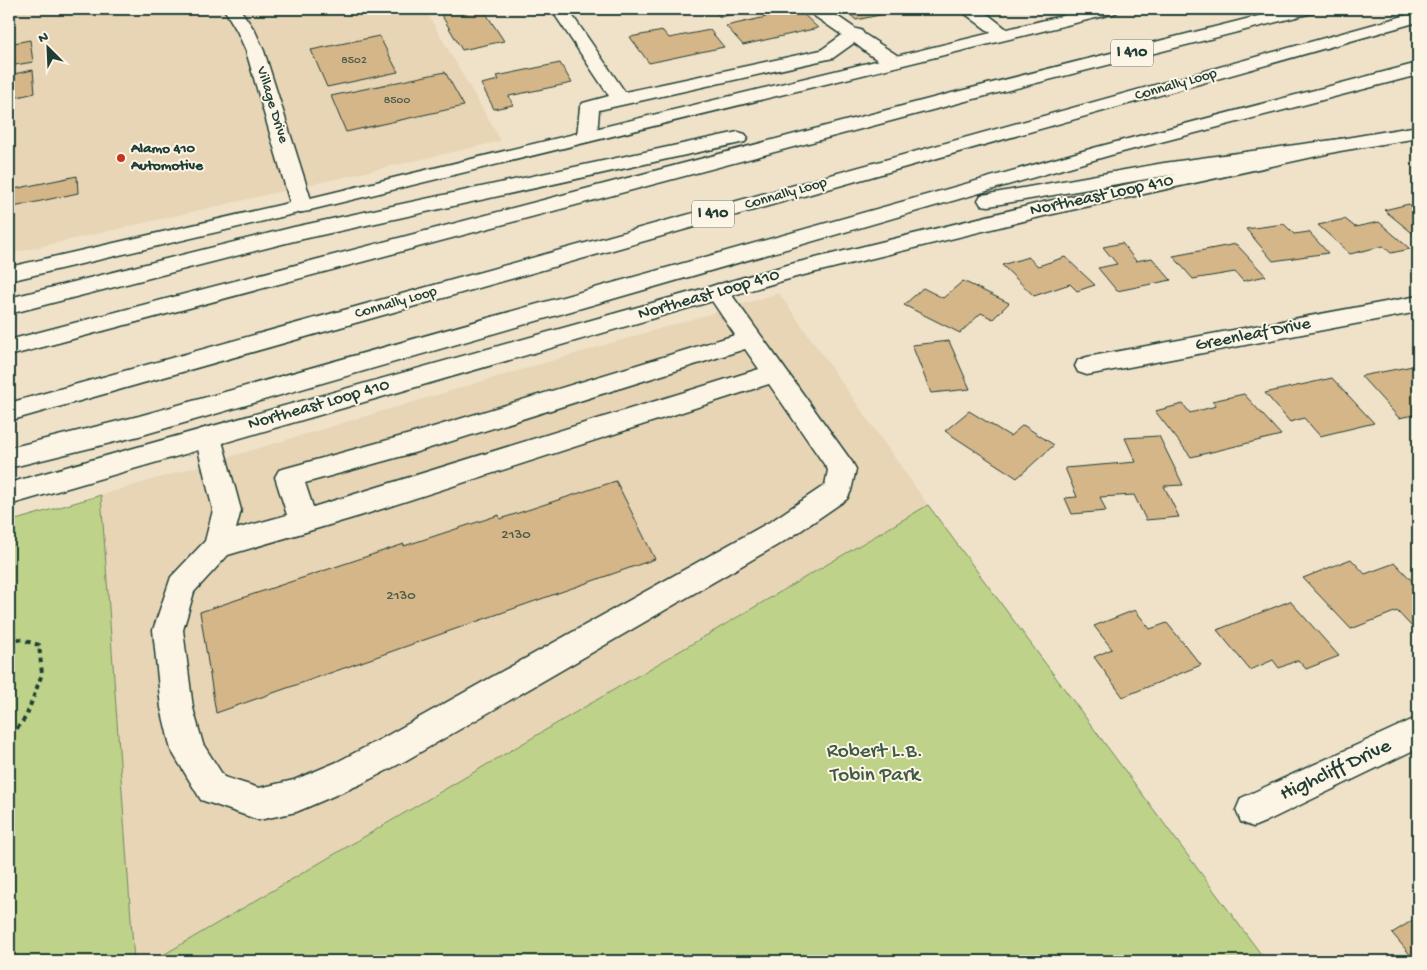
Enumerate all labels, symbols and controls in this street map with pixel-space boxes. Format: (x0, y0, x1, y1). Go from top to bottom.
north arrow (22, 22, 72, 72)
text: N (36, 29, 51, 48)
road number: I 410 (1111, 40, 1153, 66)
house number: 8502 (341, 54, 367, 68)
street label: Village Drive (252, 64, 292, 146)
street label: Connally Loop (1133, 65, 1220, 105)
house number: 8500 (384, 94, 410, 108)
place label: Alamo 410 Automotive (130, 140, 204, 175)
marker: Alamo 410 Automotive (115, 152, 127, 164)
street label: Northeast Loop 410 (1028, 171, 1176, 221)
street label: Connally Loop (743, 174, 830, 214)
road number: I 410 (692, 200, 734, 228)
street label: Northeast Loop 410 (636, 265, 782, 325)
street label: Connally Loop (353, 283, 440, 323)
street label: Greenleaf Drive (1194, 313, 1313, 356)
street label: Northeast Loop 410 (246, 375, 392, 435)
house number: 2130 (501, 526, 531, 544)
house number: 2130 (386, 587, 416, 605)
street label: Highcliff Drive (1276, 734, 1397, 808)
park label: Robert L.B. Tobin Park (827, 740, 923, 789)

